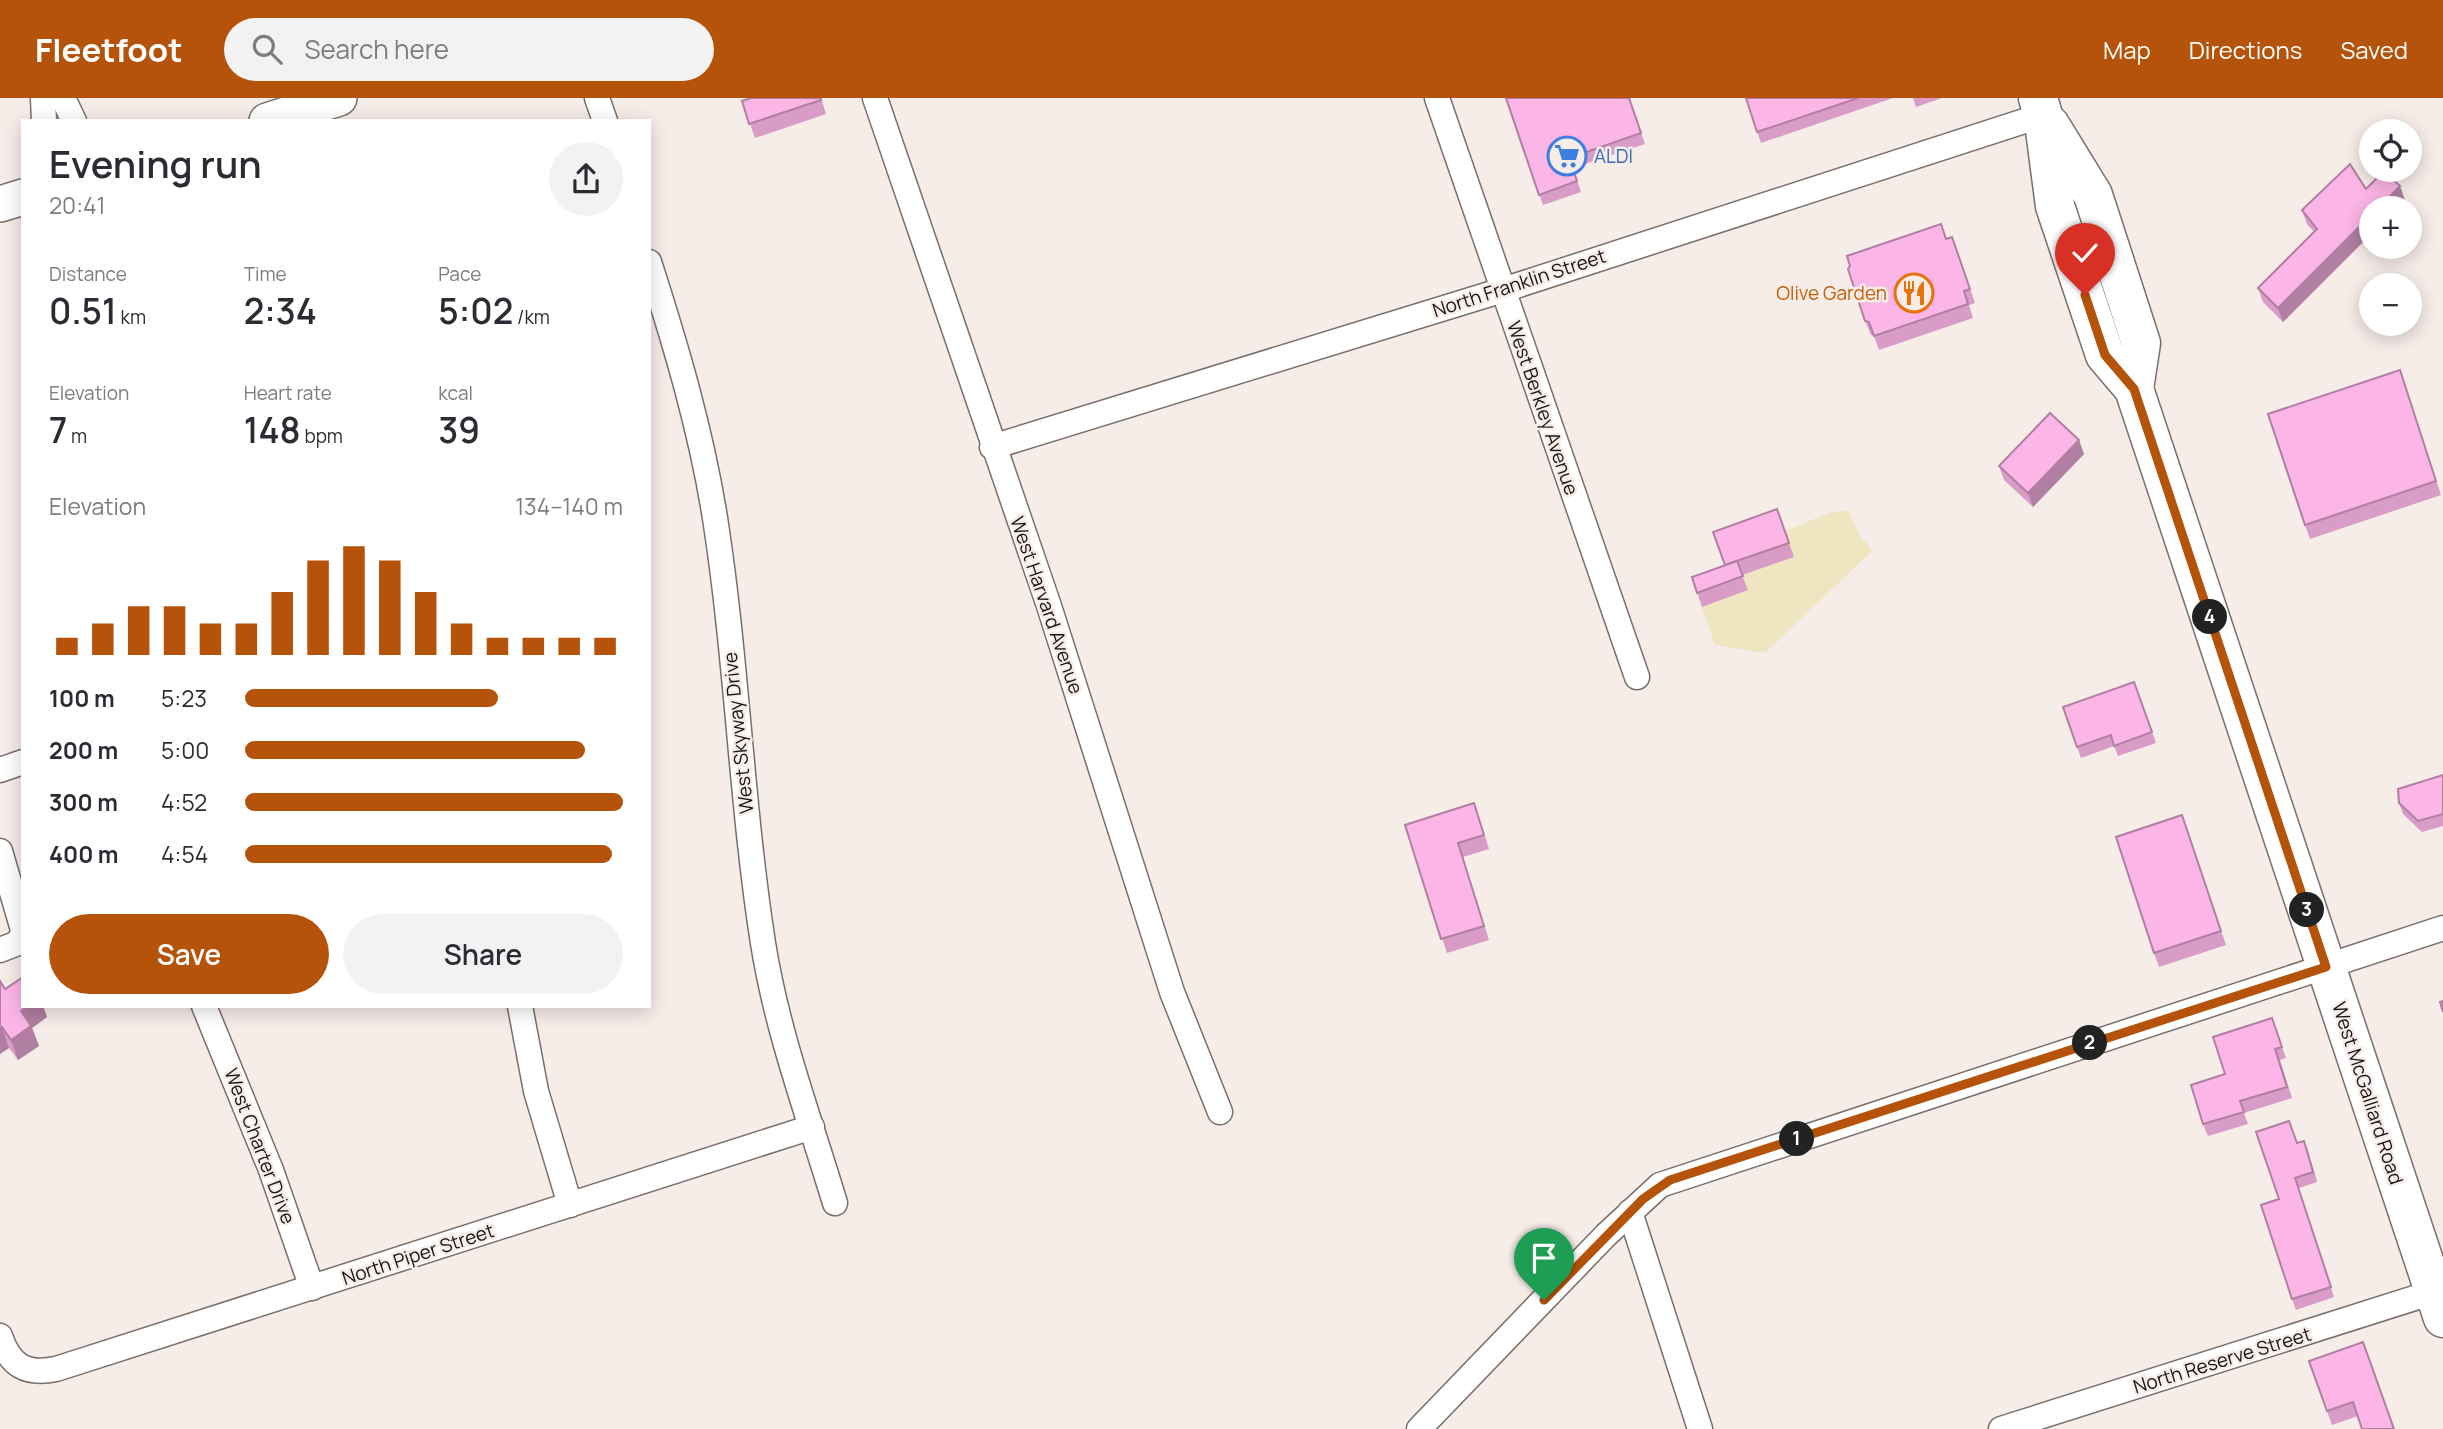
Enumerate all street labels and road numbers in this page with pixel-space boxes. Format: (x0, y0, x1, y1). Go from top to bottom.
street label: North Franklin Street (1429, 243, 1609, 323)
street label: West Berkley Avenue (1501, 318, 1585, 498)
street label: West Harvard Avenue (1004, 513, 1090, 697)
street label: West Skyway Drive (717, 651, 759, 815)
street label: West McGalliard Road (2326, 999, 2410, 1187)
street label: West Charter Drive (218, 1064, 302, 1228)
street label: North Piper Street (339, 1217, 497, 1291)
street label: North Reserve Street (2130, 1321, 2314, 1399)

